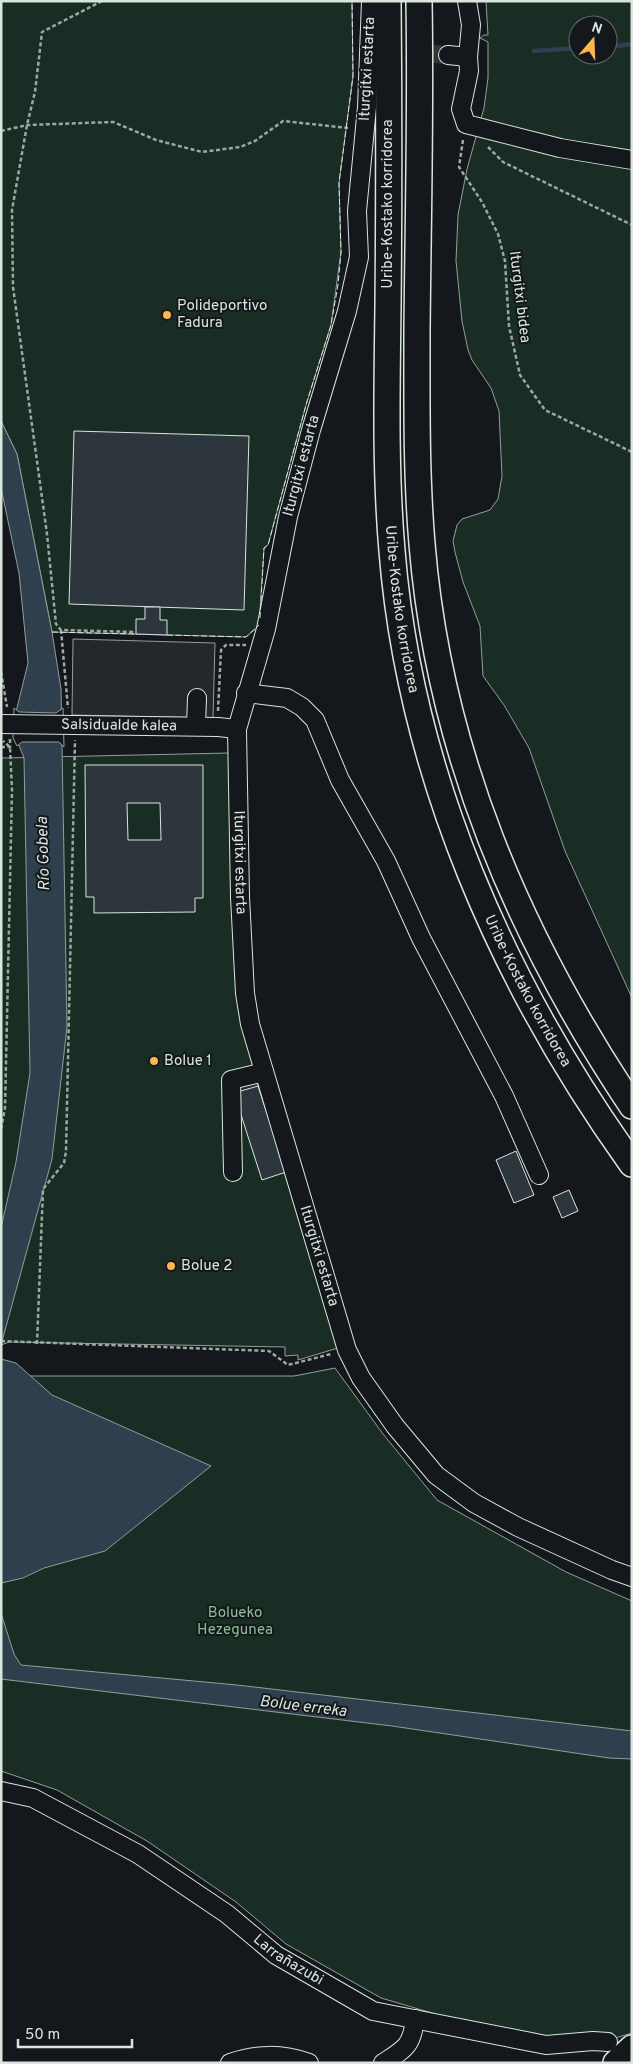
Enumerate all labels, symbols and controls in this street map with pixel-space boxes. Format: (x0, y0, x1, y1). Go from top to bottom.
north arrow (568, 15, 618, 65)
street label: Iturgitxi estarta (356, 17, 380, 121)
text: N (589, 19, 604, 39)
street label: Uribe-Kostako korridorea (379, 119, 398, 289)
street label: Iturgitxi bidea (504, 250, 534, 344)
place label: Polideportivo Fadura (177, 297, 267, 333)
marker: Polideportivo Fadura (161, 309, 173, 321)
street label: Iturgitxi estarta (279, 413, 325, 519)
street label: Uribe-Kostako korridorea (381, 525, 423, 695)
street label: Salsidualde kalea (61, 715, 177, 736)
street label: Iturgitxi estarta (229, 810, 250, 915)
water label: Río Gobela (33, 816, 55, 892)
street label: Uribe-Kostako korridorea (480, 912, 575, 1071)
place label: Bolue 1 (164, 1052, 212, 1071)
marker: Bolue 1 (148, 1055, 160, 1067)
street label: Iturgitxi estarta (295, 1203, 343, 1309)
place label: Bolue 2 (181, 1257, 232, 1276)
marker: Bolue 2 (165, 1260, 177, 1272)
park label: Bolueko Hezegunea (197, 1604, 273, 1640)
water label: Bolue erreka (258, 1692, 348, 1722)
street label: Larrañazubi (249, 1930, 327, 1990)
scale bar (18, 2016, 131, 2048)
text: 50 m (25, 2026, 60, 2045)

